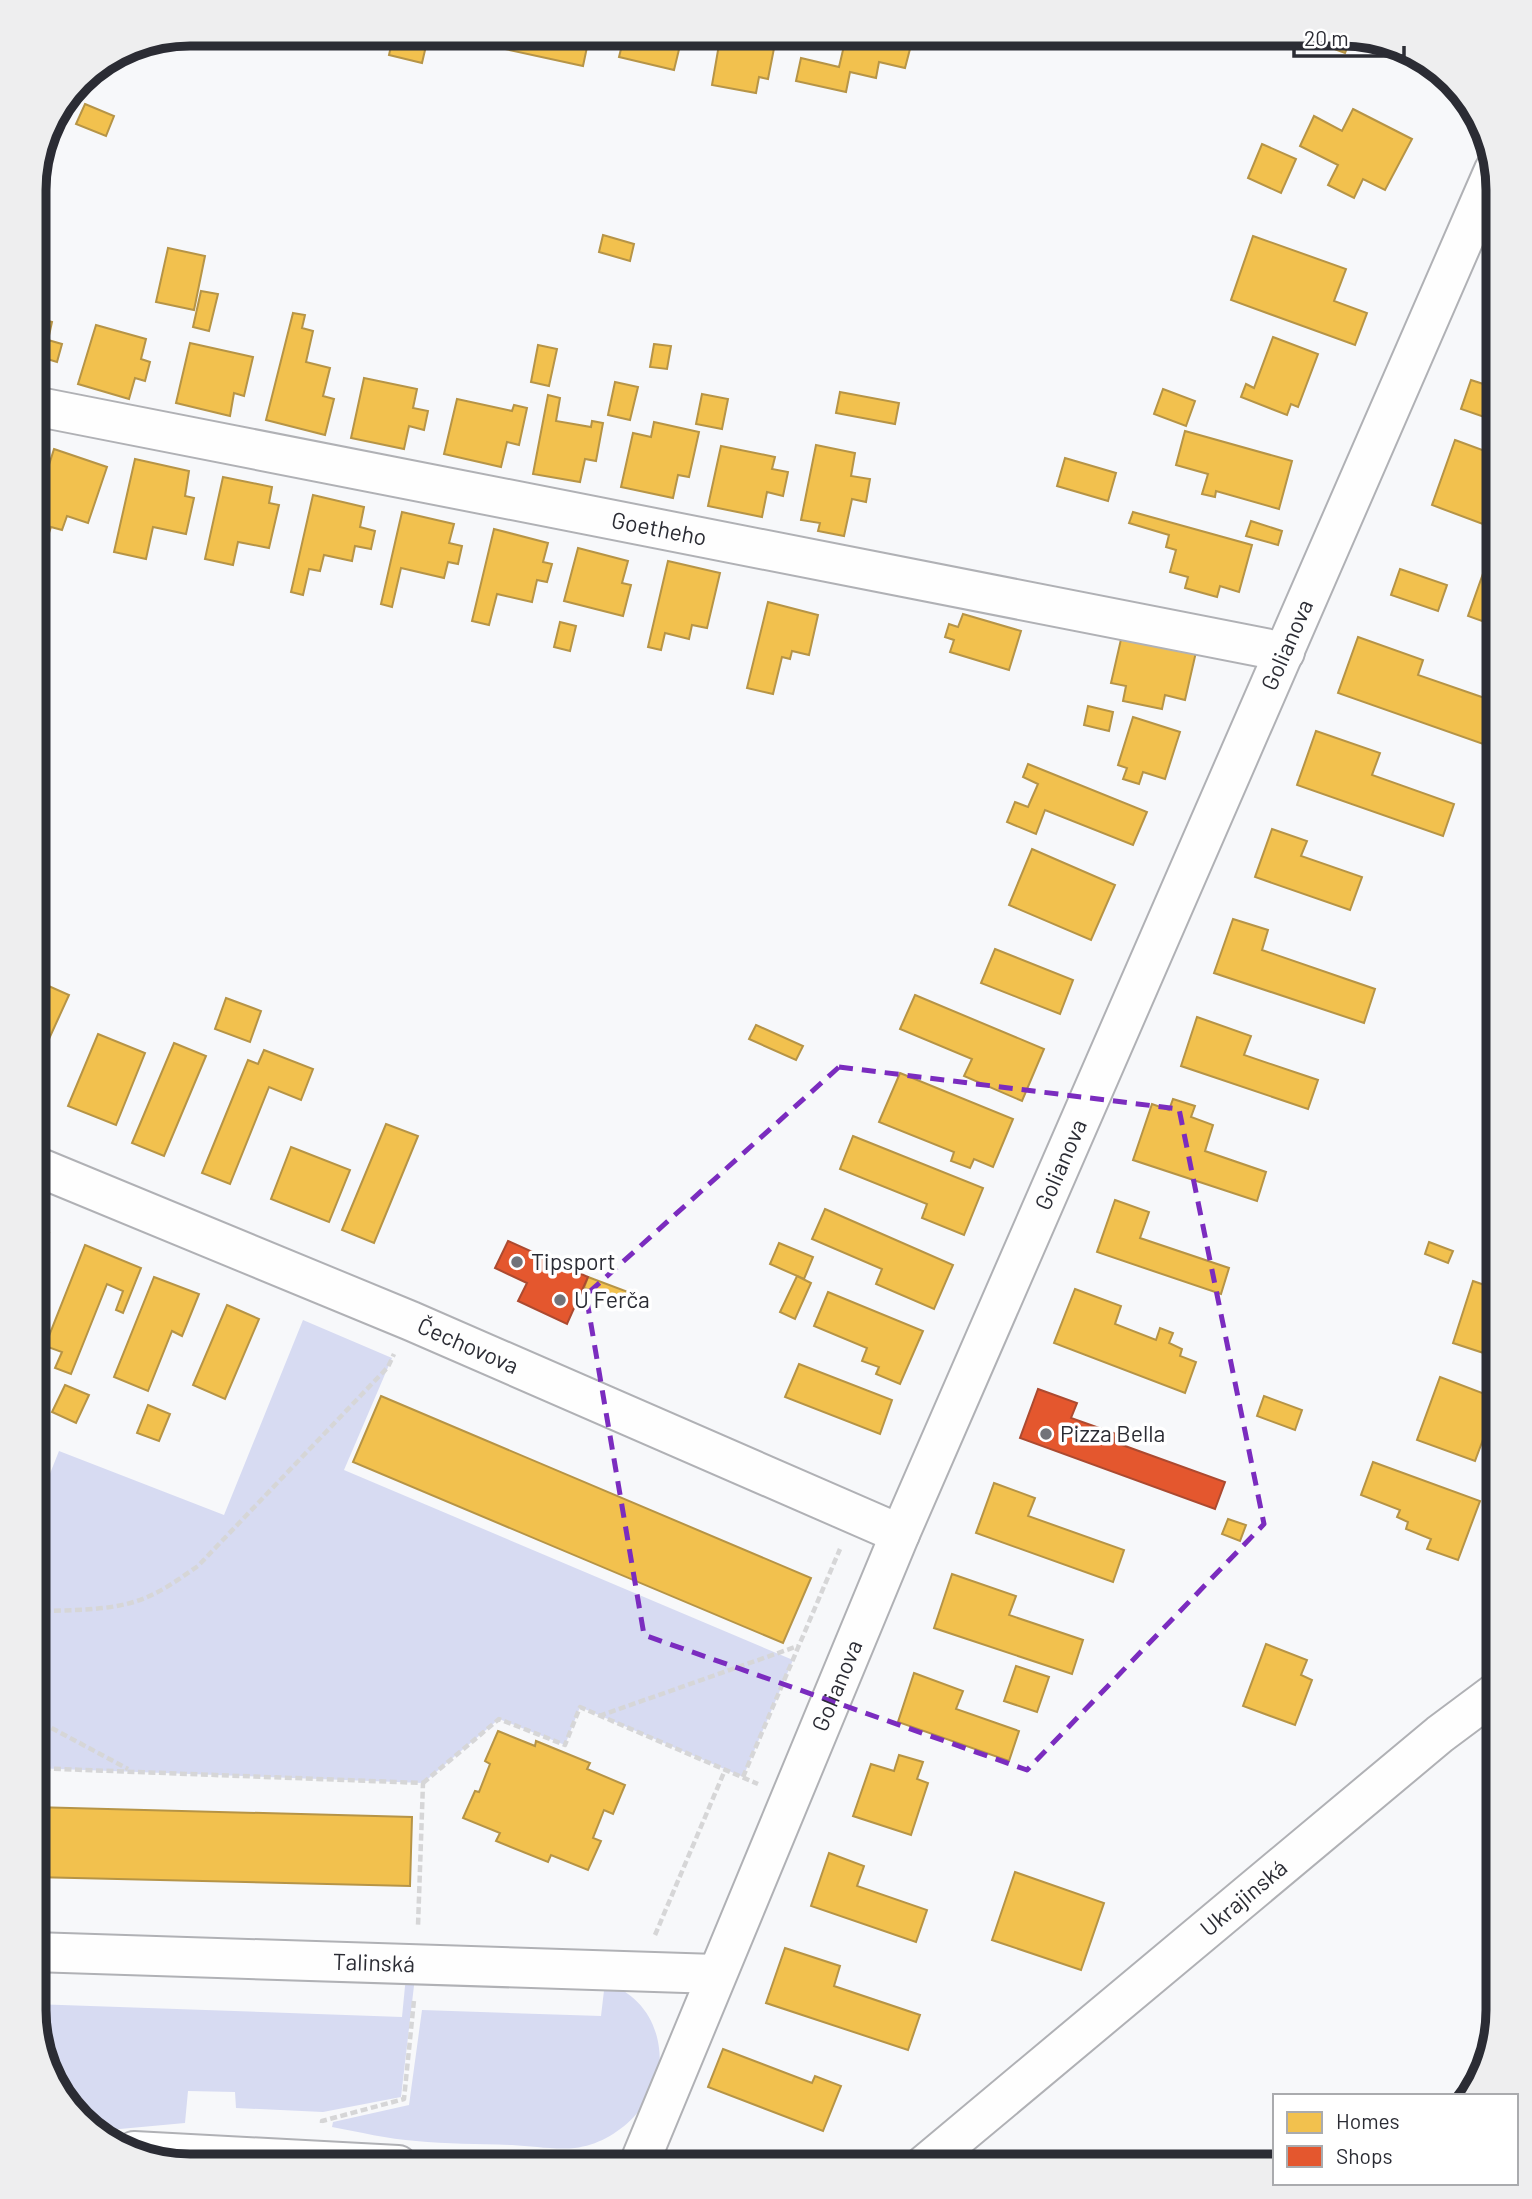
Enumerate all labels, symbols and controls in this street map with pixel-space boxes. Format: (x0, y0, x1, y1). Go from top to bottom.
scale bar (1294, 14, 1404, 58)
text: 20 m (1304, 25, 1349, 50)
street label: Goetheho (609, 505, 709, 551)
street label: Golianova (1254, 595, 1318, 694)
street label: Golianova (1028, 1115, 1092, 1214)
place label: Tipsport (531, 1247, 616, 1275)
marker: Tipsport (509, 1254, 525, 1270)
place label: U Ferča (574, 1285, 650, 1313)
marker: U Ferča (552, 1292, 568, 1308)
street label: Čechovova (413, 1311, 523, 1379)
place label: Pizza Bella (1060, 1419, 1165, 1447)
marker: Pizza Bella (1038, 1426, 1054, 1442)
street label: Golianova (805, 1635, 868, 1735)
street label: Ukrajinská (1194, 1853, 1292, 1941)
street label: Talinská (332, 1947, 415, 1977)
legend (1273, 2094, 1518, 2185)
text: Homes (1336, 2108, 1400, 2133)
text: Shops (1336, 2143, 1393, 2168)

